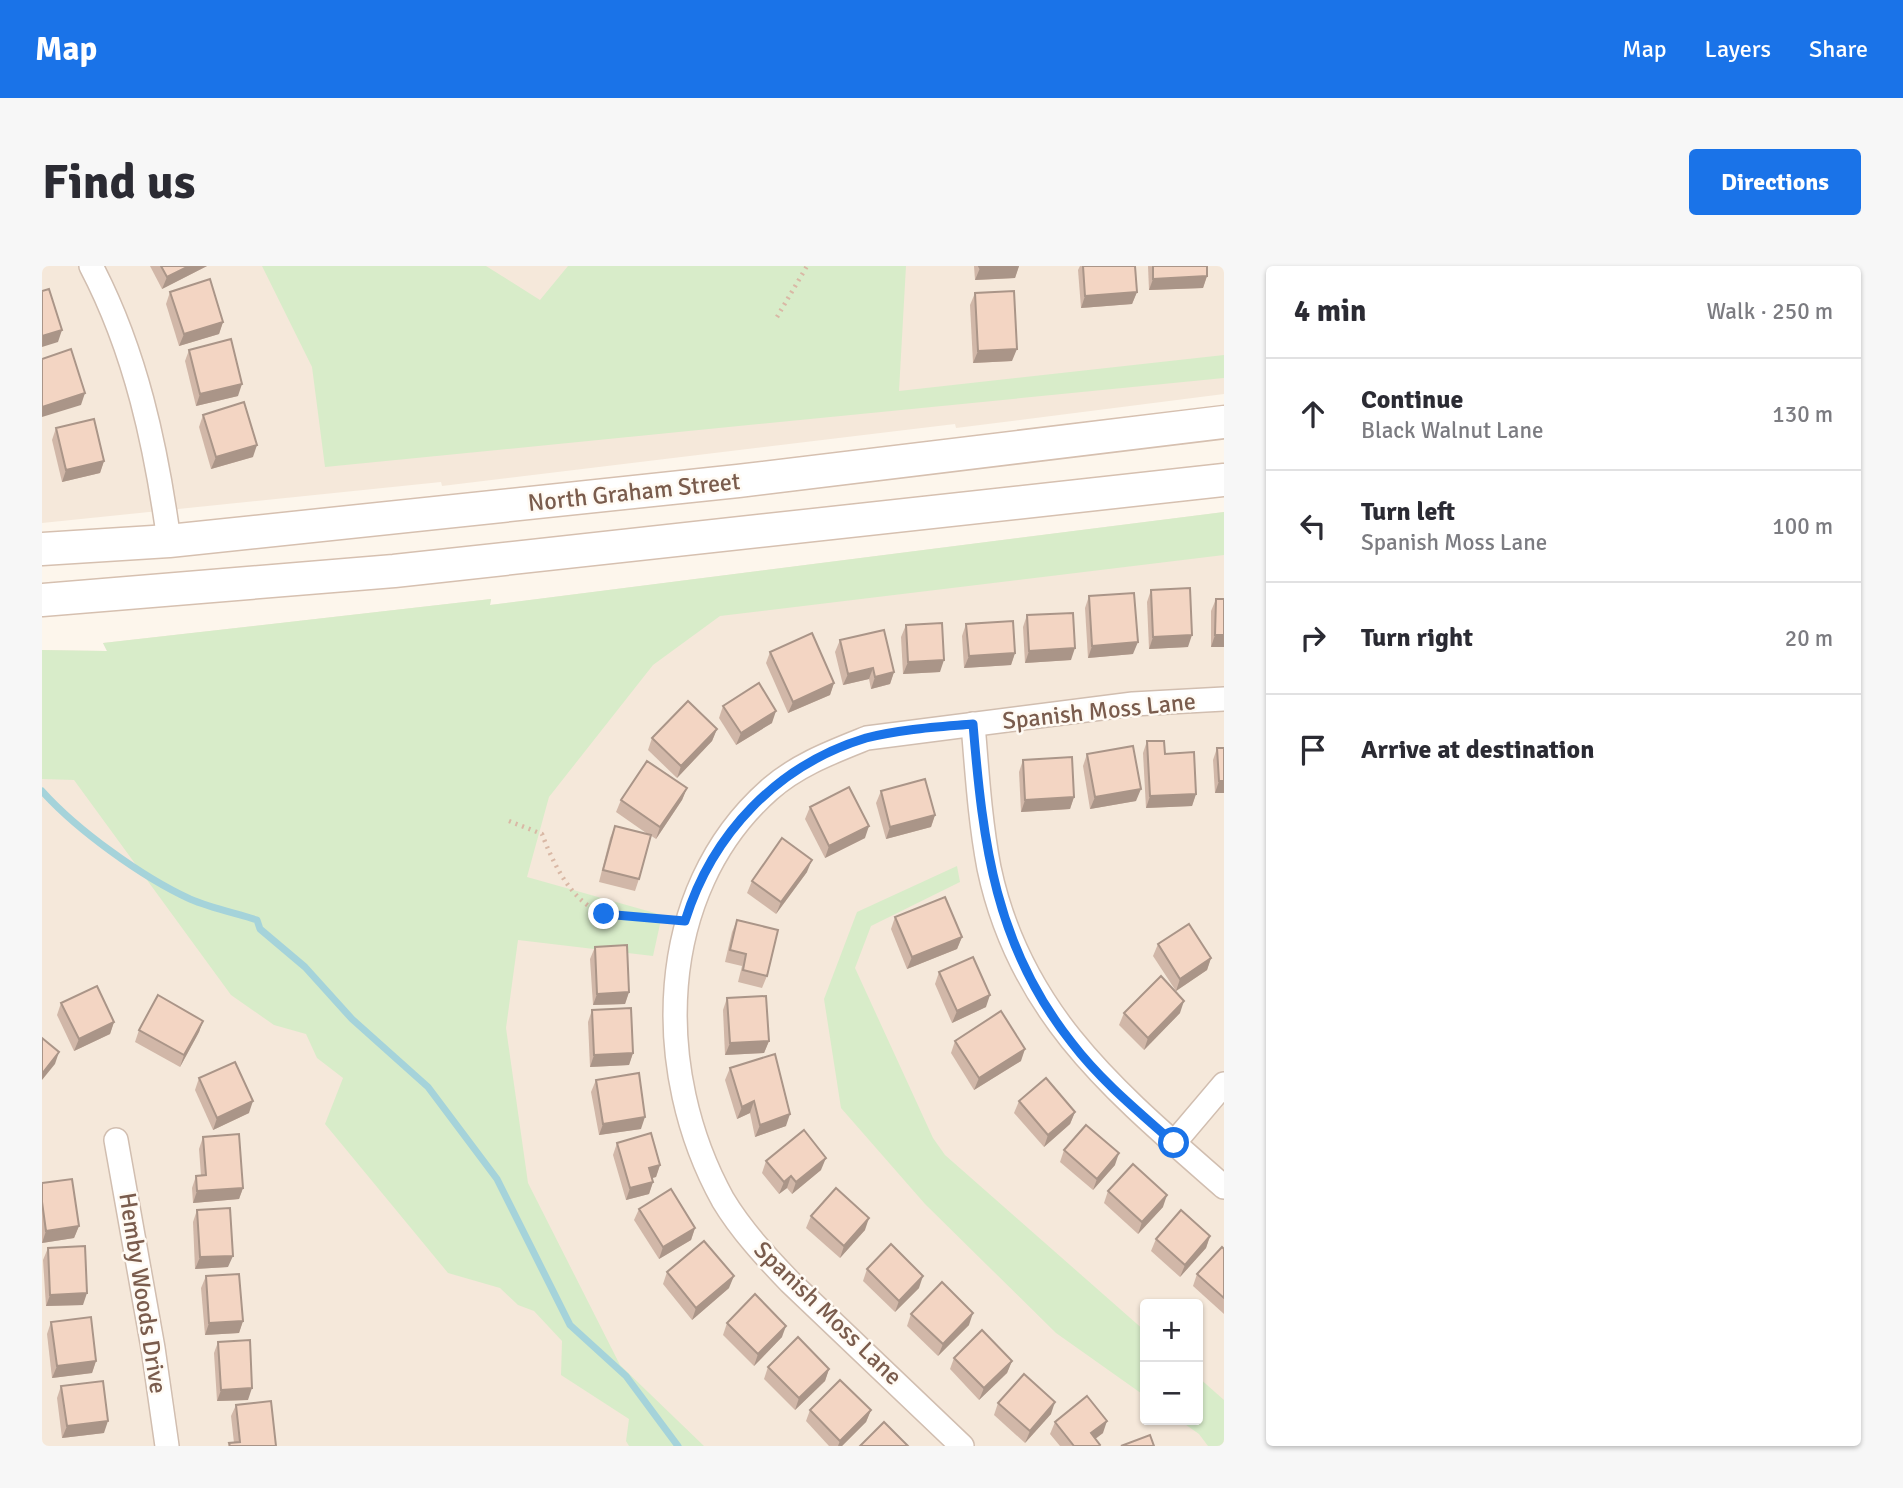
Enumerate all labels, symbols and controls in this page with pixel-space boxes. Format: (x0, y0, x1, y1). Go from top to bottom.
text: Map (35, 29, 97, 70)
text: Map (1622, 34, 1667, 64)
text: Layers (1705, 34, 1771, 64)
text: Share (1809, 34, 1868, 64)
button: Directions (1689, 149, 1861, 215)
text: Find us (42, 152, 195, 212)
text: 4 min (1294, 293, 1366, 330)
text: Walk · 250 m (1707, 297, 1833, 326)
text: Continue (1361, 384, 1463, 416)
icon: ahead (1294, 395, 1332, 433)
text: 130 m (1772, 400, 1833, 429)
text: Black Walnut Lane (1361, 416, 1544, 445)
street label: North Graham Street (526, 466, 742, 518)
text: Turn left (1361, 496, 1455, 528)
icon: left (1294, 507, 1332, 545)
text: 100 m (1772, 512, 1833, 541)
text: Spanish Moss Lane (1361, 528, 1547, 557)
icon: right (1294, 619, 1332, 657)
text: Turn right (1361, 622, 1473, 654)
text: 20 m (1785, 624, 1833, 653)
street label: Spanish Moss Lane (1001, 686, 1197, 736)
icon: arrive (1294, 731, 1332, 769)
text: Arrive at destination (1361, 734, 1594, 766)
route end (588, 898, 619, 929)
route start (1158, 1127, 1189, 1158)
street label: Hemby Woods Drive (112, 1190, 174, 1396)
street label: Spanish Moss Lane (748, 1235, 908, 1391)
map controls (1140, 1299, 1203, 1425)
button: + (1140, 1299, 1203, 1362)
button: − (1140, 1362, 1203, 1425)

